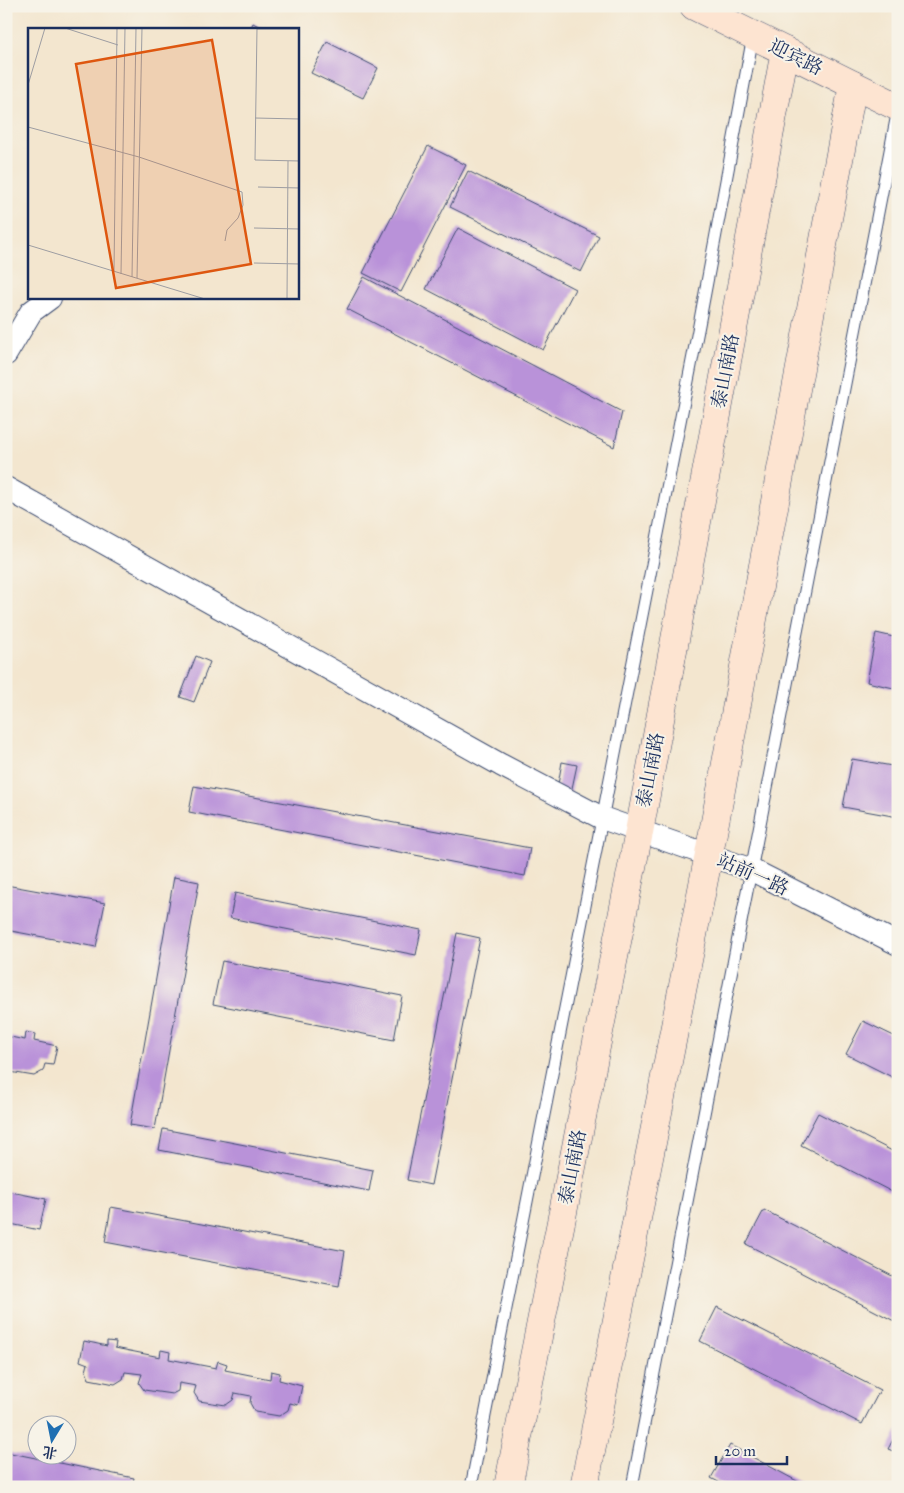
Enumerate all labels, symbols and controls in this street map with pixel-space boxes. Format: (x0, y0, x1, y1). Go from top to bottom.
inset map (28, 28, 299, 299)
street label: 迎宾路 (765, 34, 827, 80)
street label: 泰山南路 (706, 331, 744, 411)
street label: 泰山南路 (631, 730, 669, 810)
street label: 站前一路 (714, 848, 792, 900)
street label: 泰山南路 (553, 1127, 591, 1207)
north arrow (28, 1416, 78, 1466)
scale bar (716, 1433, 788, 1465)
text: 20 m (724, 1442, 756, 1460)
text: 北 (41, 1443, 58, 1462)

